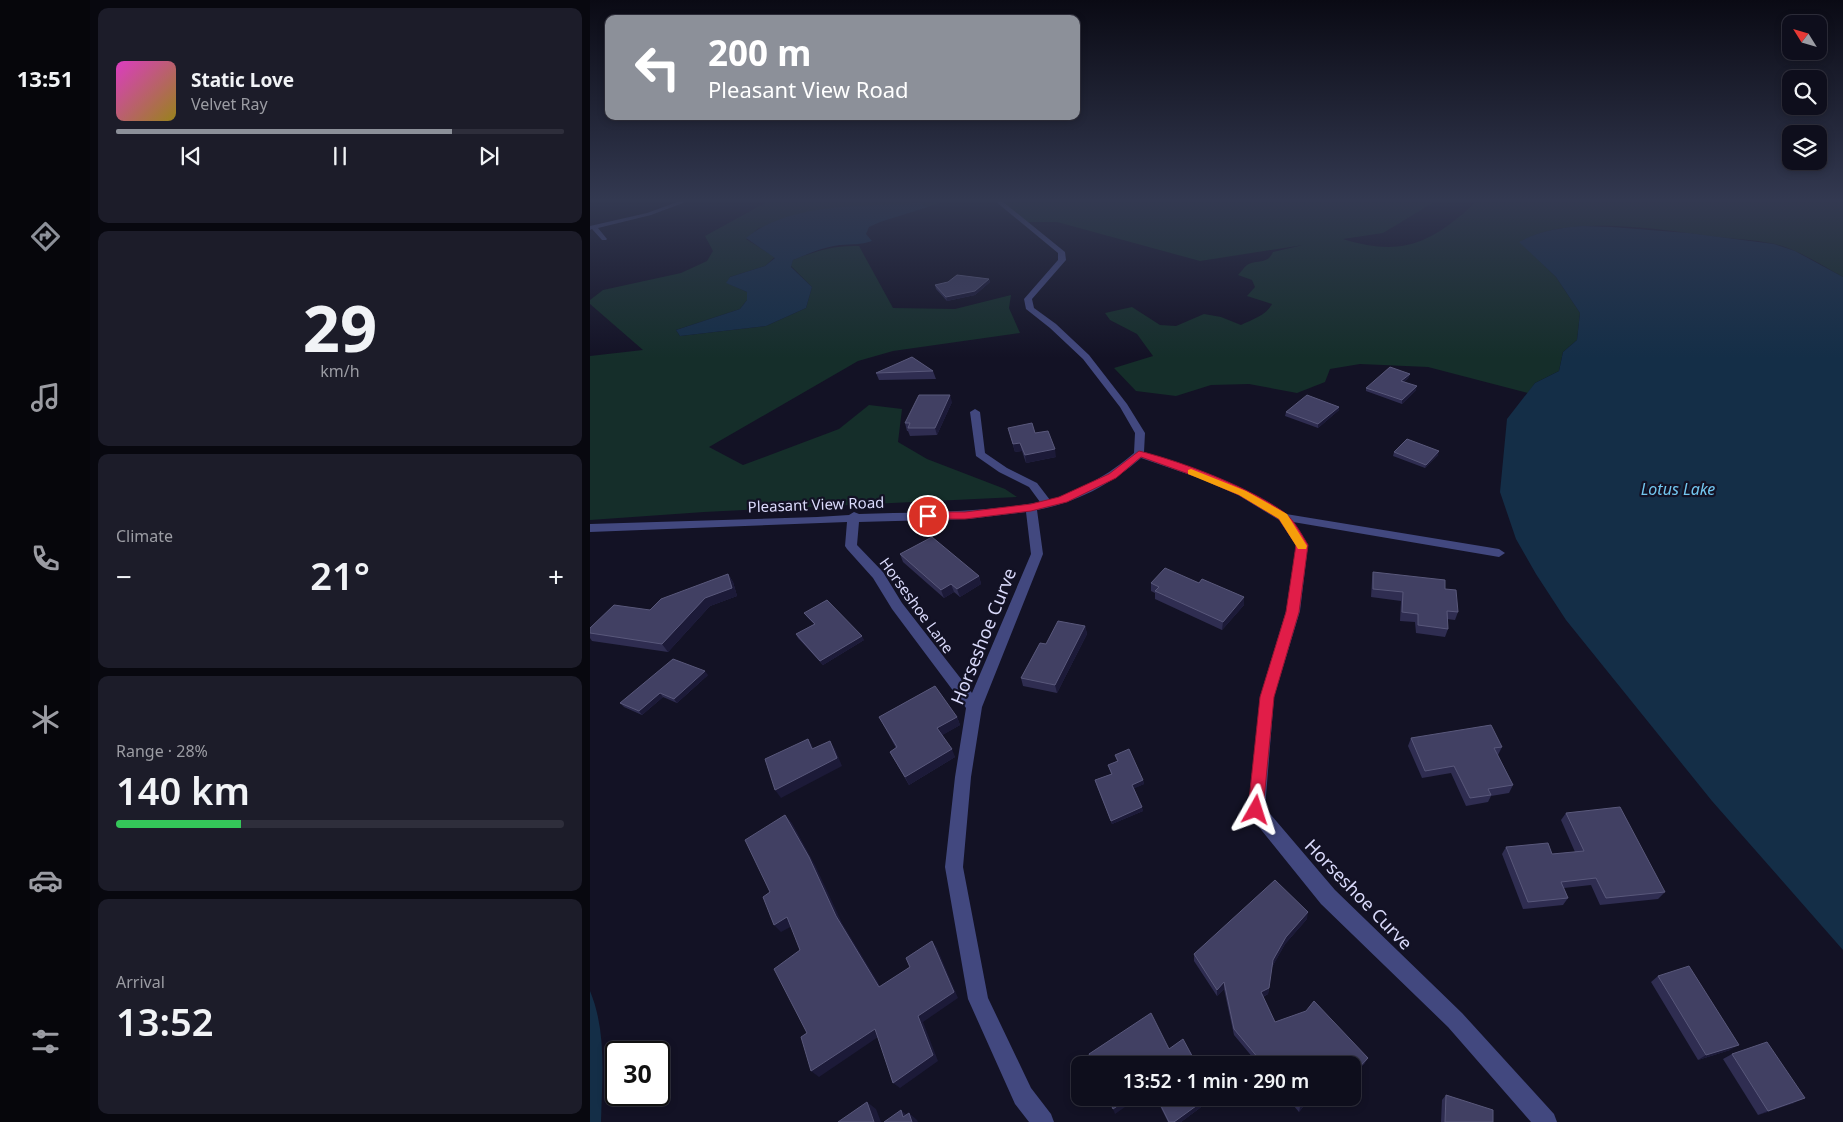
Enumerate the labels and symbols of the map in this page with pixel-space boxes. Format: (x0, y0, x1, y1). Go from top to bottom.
north arrow (1782, 15, 1828, 60)
water label: Lotus Lake (1641, 478, 1715, 500)
street label: Pleasant View Road (747, 492, 885, 516)
pin (907, 495, 949, 537)
street label: Horseshoe Lane (875, 553, 959, 657)
street label: Horseshoe Curve (945, 564, 1021, 708)
position arrow (1229, 783, 1281, 835)
street label: Horseshoe Curve (1300, 833, 1418, 955)
speed limit sign: 30 (605, 1041, 670, 1106)

